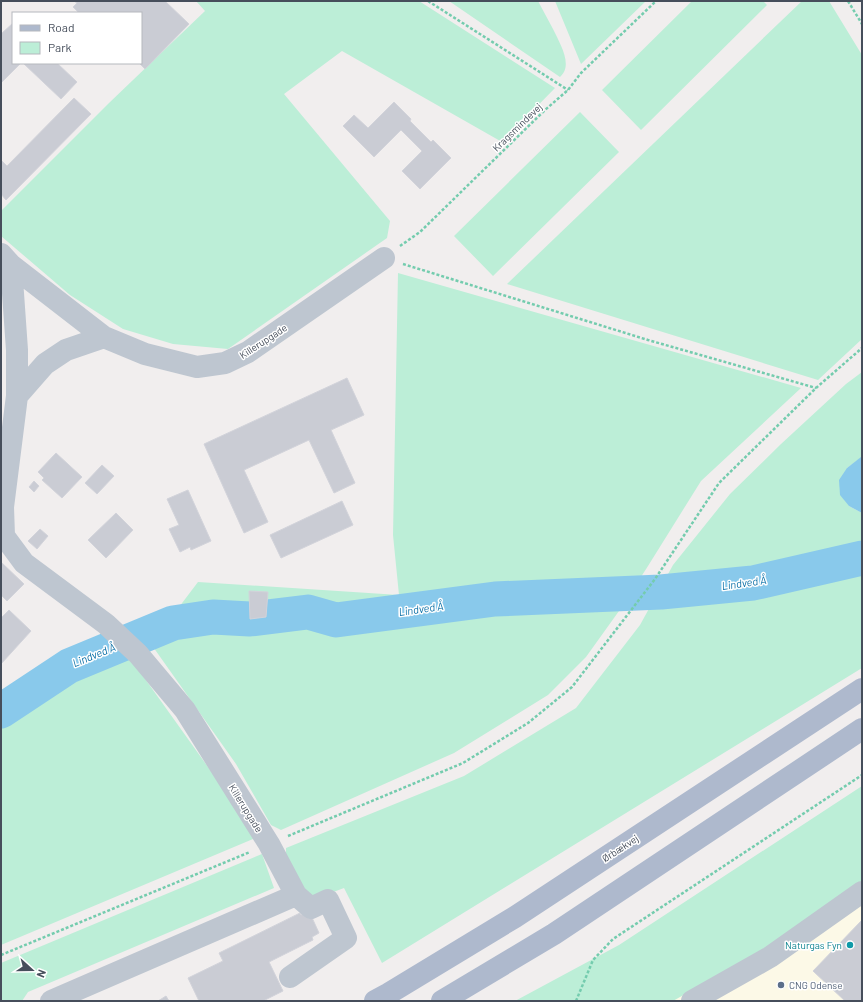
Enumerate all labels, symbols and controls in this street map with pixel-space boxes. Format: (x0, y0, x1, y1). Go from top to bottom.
legend (12, 12, 142, 64)
text: Road (48, 20, 75, 34)
text: Park (48, 40, 72, 54)
street label: Kragsmindevej (490, 100, 544, 154)
street label: Killerupgade (237, 321, 289, 361)
water label: Lindved Å (720, 572, 767, 592)
water label: Lindved Å (397, 598, 444, 618)
water label: Lindved Å (70, 639, 117, 669)
street label: Killerupgade (227, 782, 265, 834)
street label: Ørbækvej (600, 832, 640, 864)
place label: Naturgas Fyn (785, 939, 842, 951)
marker: Naturgas Fyn (845, 940, 855, 950)
north arrow (12, 950, 52, 990)
text: N (34, 968, 49, 980)
place label: CNG Odense (789, 979, 843, 991)
marker: CNG Odense (776, 980, 786, 990)

